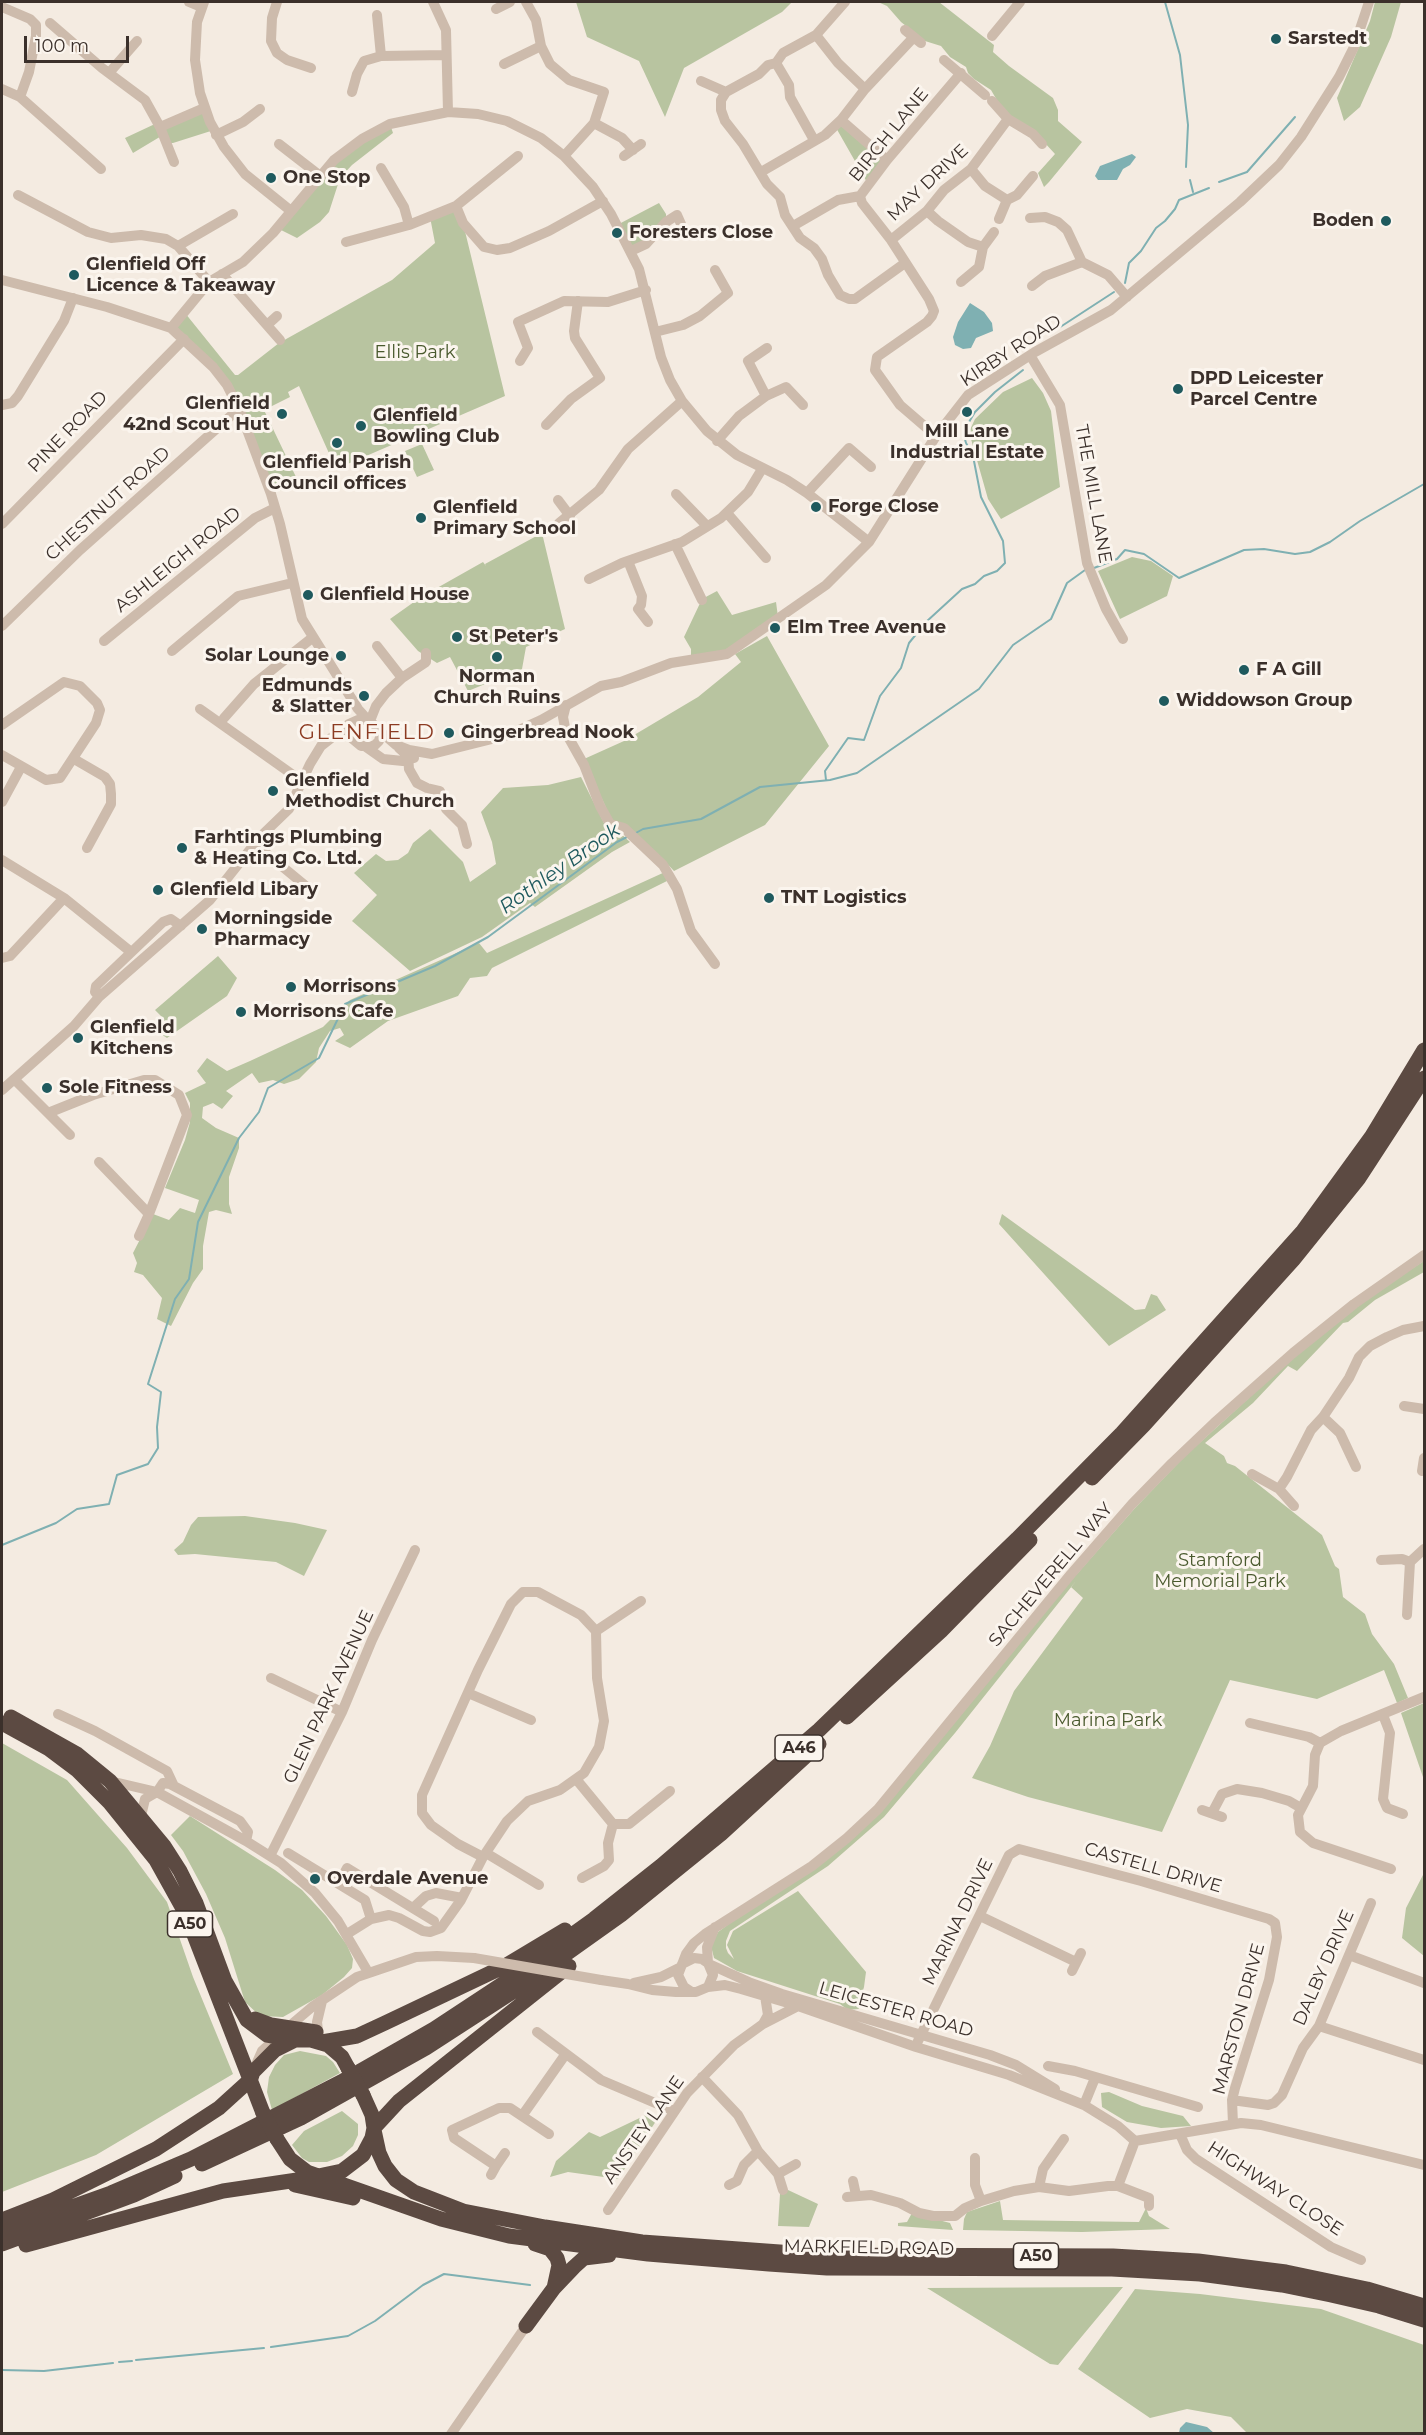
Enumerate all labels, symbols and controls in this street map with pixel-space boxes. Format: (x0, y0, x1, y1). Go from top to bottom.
scale bar (27, 24, 132, 62)
place label: Sarstedt (1288, 28, 1367, 50)
marker: Sarstedt (1269, 32, 1283, 46)
text: 100 m (35, 35, 89, 57)
street label: BIRCH LANE (845, 84, 933, 186)
street label: MAY DRIVE (883, 140, 973, 226)
place label: One Stop (283, 167, 370, 189)
marker: One Stop (264, 171, 278, 185)
place label: Boden (1312, 210, 1374, 232)
marker: Boden (1379, 214, 1393, 228)
place label: Foresters Close (629, 222, 773, 244)
marker: Foresters Close (610, 226, 624, 240)
place label: Glenfield Off Licence & Takeaway (86, 254, 275, 296)
marker: Glenfield Off Licence & Takeaway (67, 268, 81, 282)
street label: KIRBY ROAD (957, 310, 1065, 392)
park label: Ellis Park (374, 342, 456, 364)
place label: DPD Leicester Parcel Centre (1190, 368, 1323, 410)
marker: DPD Leicester Parcel Centre (1171, 382, 1185, 396)
street label: PINE ROAD (24, 387, 112, 477)
place label: Glenfield 42nd Scout Hut (123, 393, 270, 436)
place label: Glenfield Bowling Club (373, 405, 499, 448)
marker: Mill Lane Industrial Estate (960, 405, 974, 419)
marker: Glenfield 42nd Scout Hut (275, 407, 289, 421)
marker: Glenfield Bowling Club (354, 419, 368, 433)
place label: Mill Lane Industrial Estate (890, 421, 1044, 464)
street label: THE MILL LANE (1070, 423, 1116, 565)
marker: Glenfield Parish Council offices (330, 436, 344, 450)
street label: CHESTNUT ROAD (41, 442, 175, 566)
place label: Glenfield Parish Council offices (263, 452, 411, 494)
place label: Forge Close (828, 496, 939, 518)
place label: Glenfield Primary School (433, 497, 576, 540)
marker: Forge Close (809, 500, 823, 514)
street label: ASHLEIGH ROAD (111, 503, 245, 617)
marker: Glenfield Primary School (414, 511, 428, 525)
place label: Glenfield House (320, 584, 469, 606)
marker: Glenfield House (301, 588, 315, 602)
place label: Elm Tree Avenue (787, 617, 946, 639)
marker: Elm Tree Avenue (768, 621, 782, 635)
place label: St Peter's (469, 626, 558, 648)
marker: St Peter's (450, 630, 464, 644)
place label: Solar Lounge (205, 645, 329, 667)
marker: Solar Lounge (334, 649, 348, 663)
marker: Norman Church Ruins (490, 650, 504, 664)
place label: F A Gill (1256, 659, 1322, 681)
marker: F A Gill (1237, 663, 1251, 677)
place label: Norman Church Ruins (434, 666, 560, 708)
place label: Edmunds & Slatter (262, 675, 352, 718)
marker: Edmunds & Slatter (357, 689, 371, 703)
place label: Widdowson Group (1176, 690, 1352, 712)
marker: Widdowson Group (1157, 694, 1171, 708)
district label: GLENFIELD (299, 720, 435, 746)
place label: Gingerbread Nook (461, 722, 634, 744)
marker: Gingerbread Nook (442, 726, 456, 740)
place label: Glenfield Methodist Church (285, 770, 454, 812)
marker: Glenfield Methodist Church (266, 784, 280, 798)
water label: Rothley Brook (495, 818, 625, 920)
place label: Farhtings Plumbing & Heating Co. Ltd. (194, 827, 382, 870)
marker: Farhtings Plumbing & Heating Co. Ltd. (175, 841, 189, 855)
place label: Glenfield Libary (170, 879, 318, 901)
marker: Glenfield Libary (151, 883, 165, 897)
place label: TNT Logistics (781, 887, 907, 909)
marker: TNT Logistics (762, 891, 776, 905)
place label: Morningside Pharmacy (214, 908, 332, 950)
marker: Morningside Pharmacy (195, 922, 209, 936)
place label: Morrisons (303, 976, 396, 998)
marker: Morrisons (284, 980, 298, 994)
place label: Morrisons Cafe (253, 1001, 393, 1023)
marker: Morrisons Cafe (234, 1005, 248, 1019)
place label: Glenfield Kitchens (90, 1017, 175, 1060)
marker: Glenfield Kitchens (71, 1031, 85, 1045)
place label: Sole Fitness (59, 1077, 172, 1099)
marker: Sole Fitness (40, 1081, 54, 1095)
street label: SACHEVERELL WAY (984, 1499, 1118, 1651)
park label: Stamford Memorial Park (1154, 1550, 1286, 1592)
street label: GLEN PARK AVENUE (279, 1607, 379, 1787)
park label: Marina Park (1054, 1710, 1162, 1732)
road number: A46 (775, 1735, 823, 1761)
street label: CASTELL DRIVE (1082, 1838, 1224, 1898)
street label: MARINA DRIVE (918, 1855, 998, 1989)
place label: Overdale Avenue (327, 1868, 488, 1890)
marker: Overdale Avenue (308, 1872, 322, 1886)
street label: DALBY DRIVE (1289, 1907, 1359, 2029)
road number: A50 (168, 1911, 213, 1937)
street label: MARSTON DRIVE (1208, 1941, 1270, 2097)
street label: LEICESTER ROAD (816, 1978, 976, 2042)
street label: ANSTEY LANE (599, 2072, 689, 2188)
street label: HIGHWAY CLOSE (1203, 2137, 1347, 2241)
street label: MARKFIELD ROAD (783, 2236, 955, 2260)
road number: A50 (1014, 2243, 1058, 2269)

